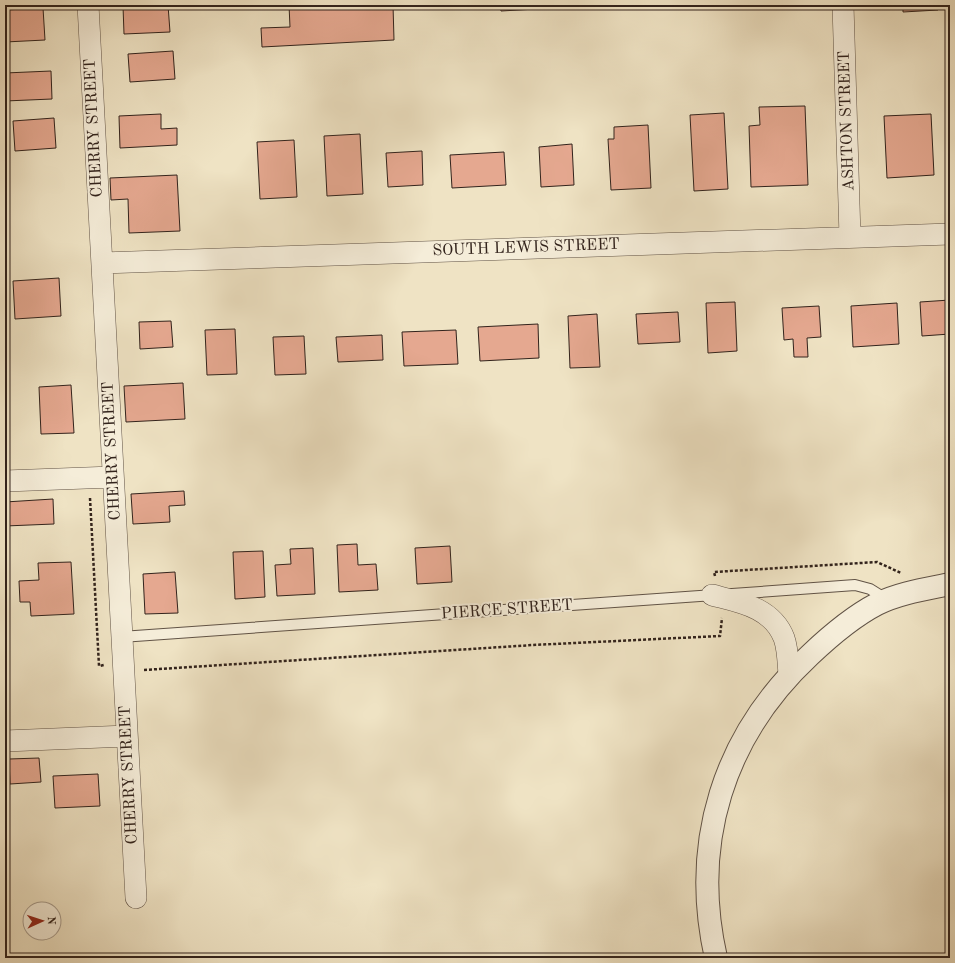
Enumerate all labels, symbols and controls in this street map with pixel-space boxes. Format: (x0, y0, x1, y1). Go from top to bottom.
street label: ASHTON STREET (837, 51, 857, 191)
street label: CHERRY STREET (82, 58, 106, 198)
street label: SOUTH LEWIS STREET (432, 237, 620, 259)
street label: CHERRY STREET (100, 381, 124, 521)
street label: PIERCE STREET (440, 597, 574, 623)
street label: CHERRY STREET (117, 705, 141, 845)
north arrow (22, 901, 62, 941)
text: N (45, 916, 56, 926)

